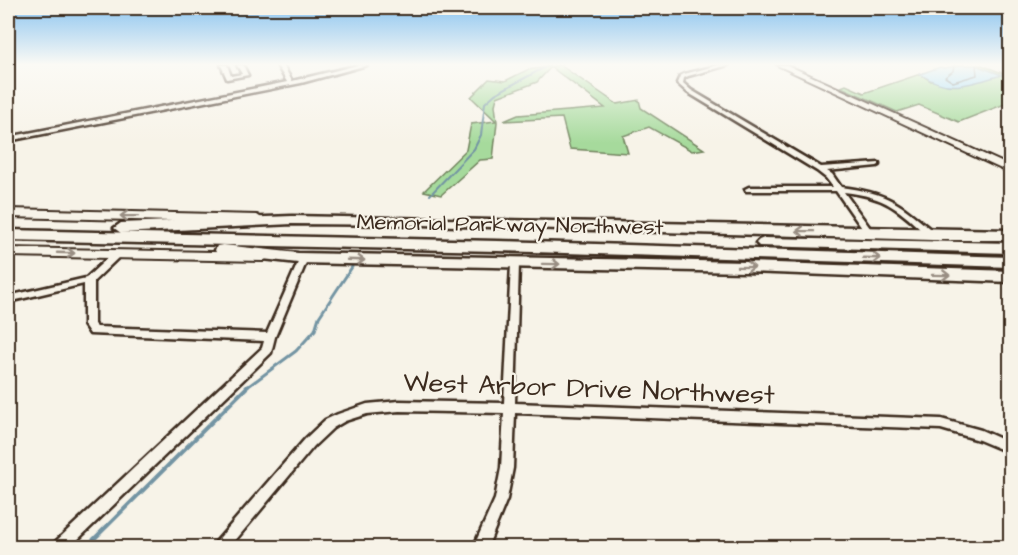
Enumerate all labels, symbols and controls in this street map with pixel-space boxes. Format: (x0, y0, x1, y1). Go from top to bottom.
street label: Memorial Parkway Northwest (356, 207, 664, 244)
one-way arrow (119, 210, 139, 222)
one-way arrow (796, 225, 816, 237)
one-way arrow (55, 248, 75, 259)
one-way arrow (862, 252, 882, 263)
one-way arrow (346, 254, 366, 265)
one-way arrow (541, 259, 561, 270)
one-way arrow (736, 262, 756, 273)
one-way arrow (931, 269, 951, 281)
street label: West Arbor Drive Northwest (403, 364, 775, 414)

